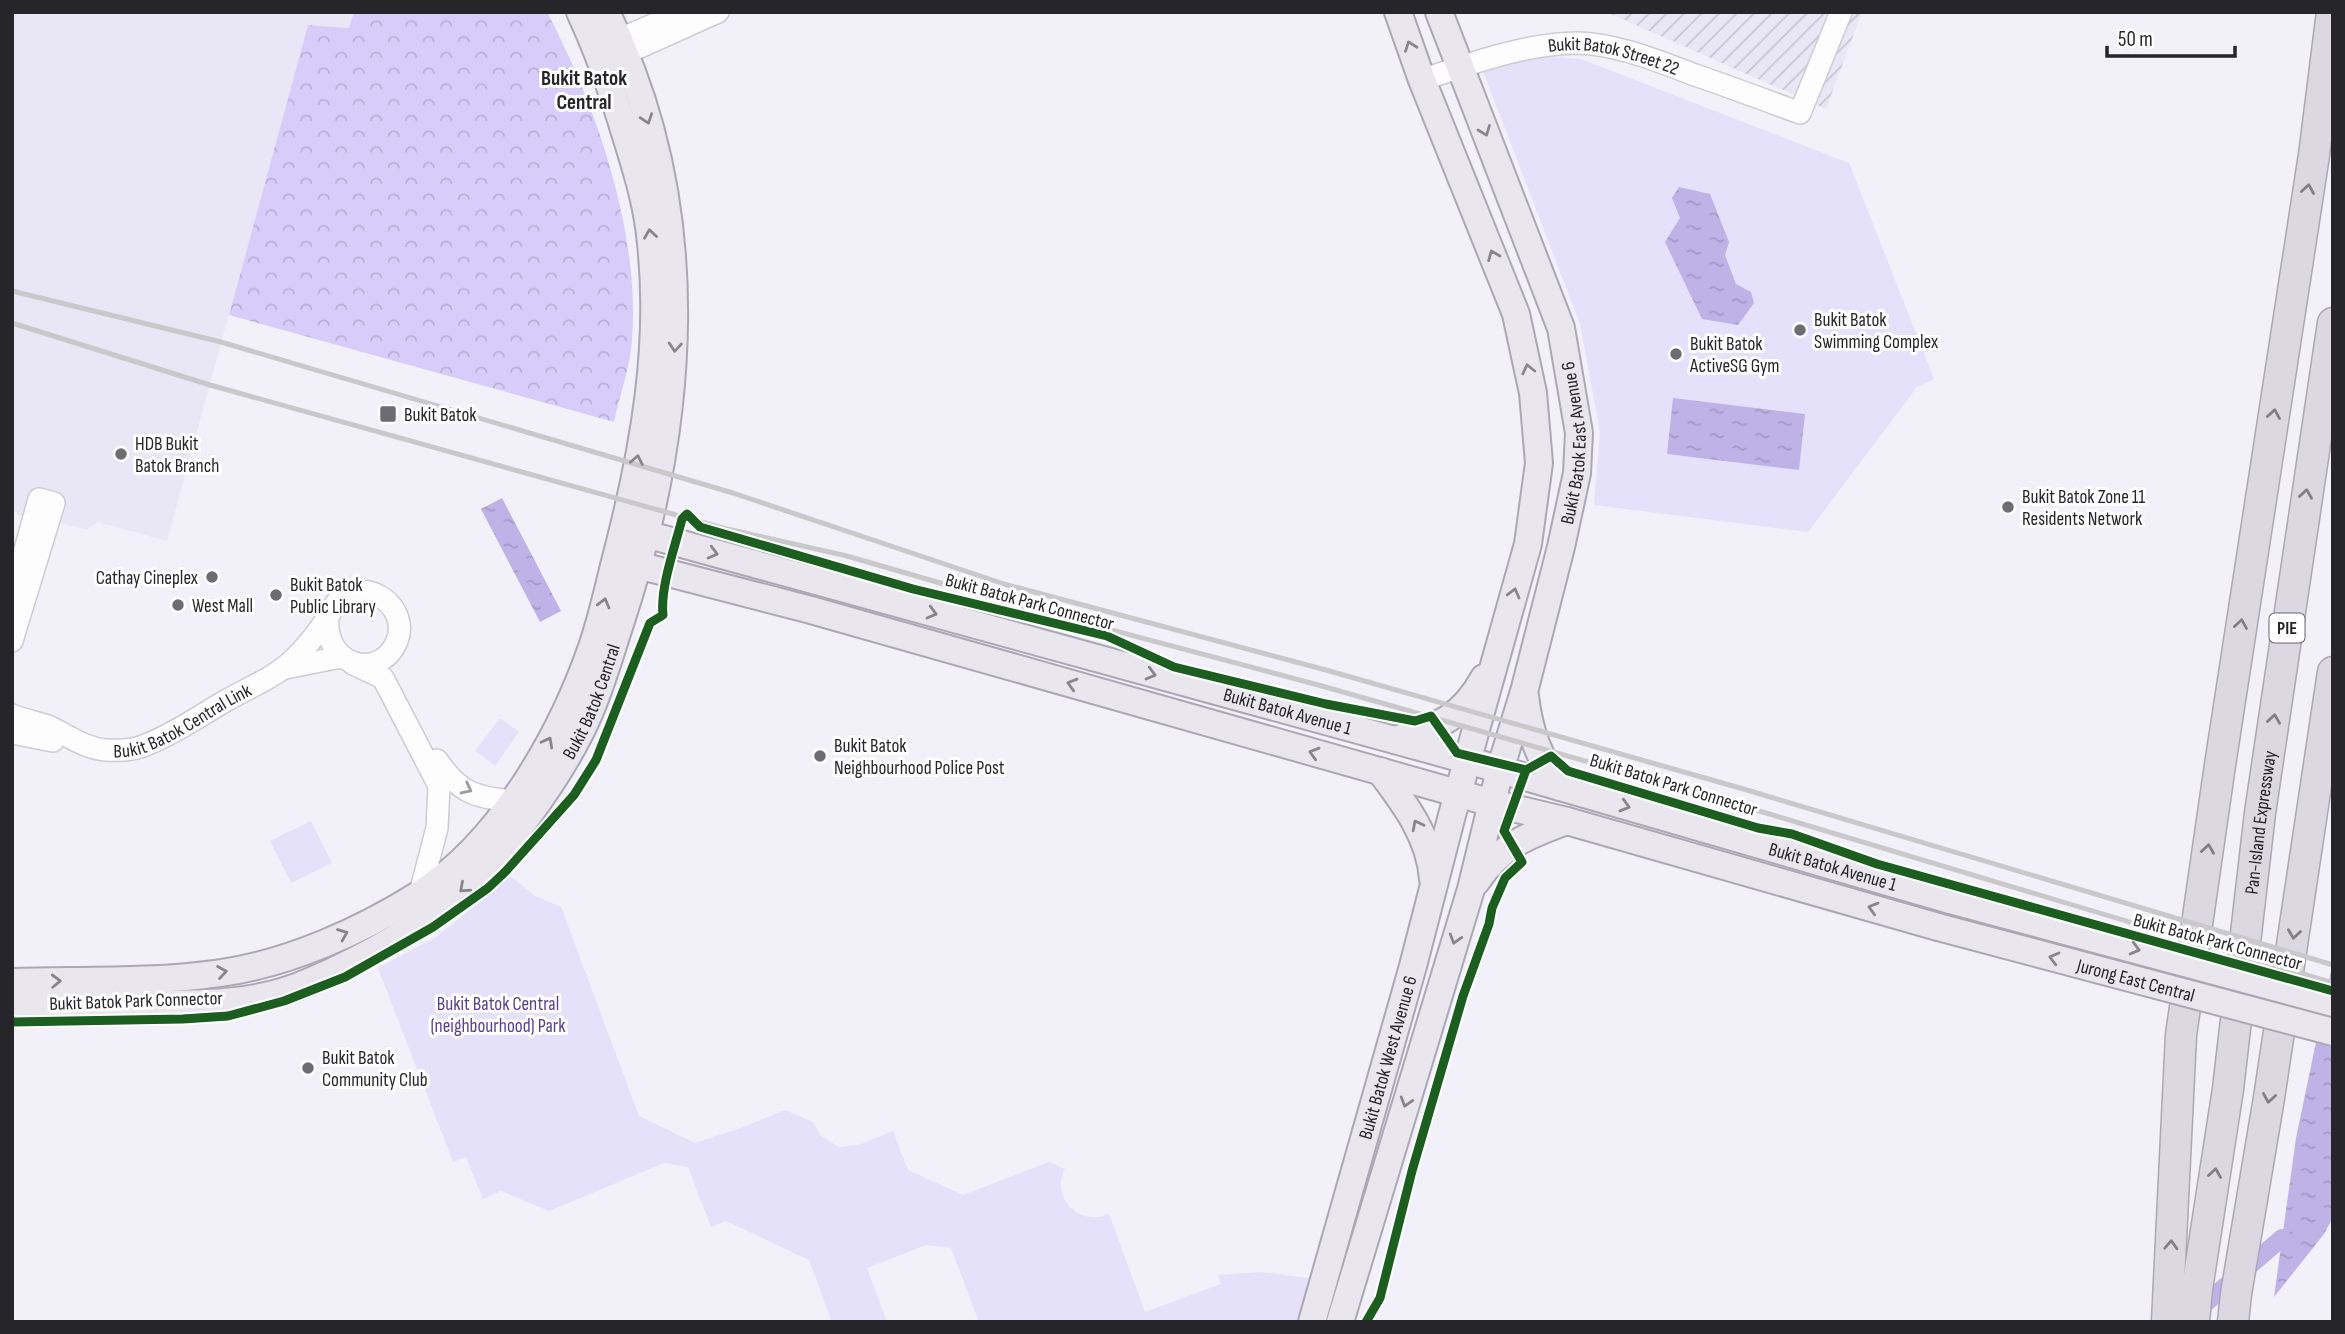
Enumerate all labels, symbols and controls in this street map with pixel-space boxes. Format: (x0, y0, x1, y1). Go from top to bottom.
scale bar (2107, 14, 2235, 58)
text: 50 m (2118, 27, 2153, 52)
street label: Bukit Batok Street 22 (1547, 33, 1682, 81)
one-way arrow (1404, 41, 1418, 53)
district label: Bukit Batok Central (541, 66, 627, 115)
one-way arrow (639, 112, 653, 124)
one-way arrow (1476, 124, 1490, 136)
one-way arrow (2301, 183, 2316, 195)
one-way arrow (643, 229, 658, 240)
one-way arrow (1487, 250, 1501, 262)
place label: Bukit Batok Swimming Complex (1814, 309, 1938, 354)
marker: Bukit Batok Swimming Complex (1792, 322, 1808, 338)
place label: Bukit Batok ActiveSG Gym (1689, 333, 1779, 378)
one-way arrow (668, 341, 683, 352)
marker: Bukit Batok ActiveSG Gym (1668, 346, 1684, 362)
street label: Bukit Batok East Avenue 6 (1556, 360, 1592, 526)
one-way arrow (1522, 363, 1536, 375)
marker: Bukit Batok (378, 404, 398, 424)
place label: Bukit Batok (404, 404, 477, 427)
one-way arrow (2266, 408, 2281, 420)
place label: HDB Bukit Batok Branch (135, 433, 219, 478)
marker: HDB Bukit Batok Branch (113, 446, 129, 462)
one-way arrow (629, 454, 644, 466)
place label: Bukit Batok Zone 11 Residents Network (2022, 486, 2145, 531)
one-way arrow (2299, 488, 2314, 500)
marker: Bukit Batok Zone 11 Residents Network (2000, 499, 2016, 515)
one-way arrow (706, 545, 718, 560)
place label: Cathay Cineplex (96, 567, 198, 590)
marker: Cathay Cineplex (204, 569, 220, 585)
street label: Bukit Batok Park Connector (943, 569, 1117, 636)
place label: Bukit Batok Public Library (290, 574, 376, 619)
marker: Bukit Batok Public Library (268, 587, 284, 603)
one-way arrow (1506, 588, 1521, 600)
place label: West Mall (192, 595, 253, 618)
marker: West Mall (170, 597, 186, 613)
one-way arrow (596, 597, 610, 609)
one-way arrow (926, 605, 938, 620)
road number: PIE (2270, 614, 2304, 642)
one-way arrow (2234, 618, 2249, 630)
street label: Bukit Batok Central (558, 641, 626, 764)
one-way arrow (1145, 665, 1157, 680)
one-way arrow (1066, 678, 1078, 692)
street label: Bukit Batok Central Link (113, 679, 256, 763)
street label: Bukit Batok Avenue 1 (1221, 684, 1354, 741)
one-way arrow (2266, 713, 2281, 725)
place label: Bukit Batok Neighbourhood Police Post (834, 735, 1005, 780)
one-way arrow (540, 737, 554, 749)
one-way arrow (1308, 746, 1320, 761)
marker: Bukit Batok Neighbourhood Police Post (812, 748, 828, 764)
street label: Pan-Island Expressway (2241, 748, 2282, 896)
street label: Bukit Batok Park Connector (1587, 749, 1761, 822)
one-way arrow (460, 781, 472, 795)
one-way arrow (1619, 798, 1631, 813)
one-way arrow (1411, 820, 1425, 832)
street label: Bukit Batok Avenue 1 (1766, 838, 1899, 897)
one-way arrow (2200, 843, 2215, 855)
one-way arrow (459, 879, 472, 892)
one-way arrow (1867, 902, 1879, 917)
street label: Bukit Batok Park Connector (2131, 909, 2305, 976)
one-way arrow (2287, 928, 2302, 939)
one-way arrow (336, 929, 348, 943)
one-way arrow (1449, 932, 1463, 945)
one-way arrow (2128, 941, 2140, 956)
one-way arrow (2048, 952, 2060, 966)
street label: Jurong East Central (2073, 954, 2197, 1008)
one-way arrow (216, 965, 228, 980)
one-way arrow (51, 973, 62, 988)
street label: Bukit Batok West Avenue 6 (1354, 973, 1423, 1142)
street label: Bukit Batok Park Connector (49, 987, 224, 1016)
park label: Bukit Batok Central (neighbourhood) Park (430, 993, 566, 1038)
place label: Bukit Batok Community Club (322, 1047, 428, 1092)
marker: Bukit Batok Community Club (300, 1060, 316, 1076)
one-way arrow (2262, 1092, 2277, 1103)
one-way arrow (1399, 1095, 1414, 1107)
one-way arrow (2208, 1167, 2223, 1179)
one-way arrow (2164, 1240, 2179, 1251)

